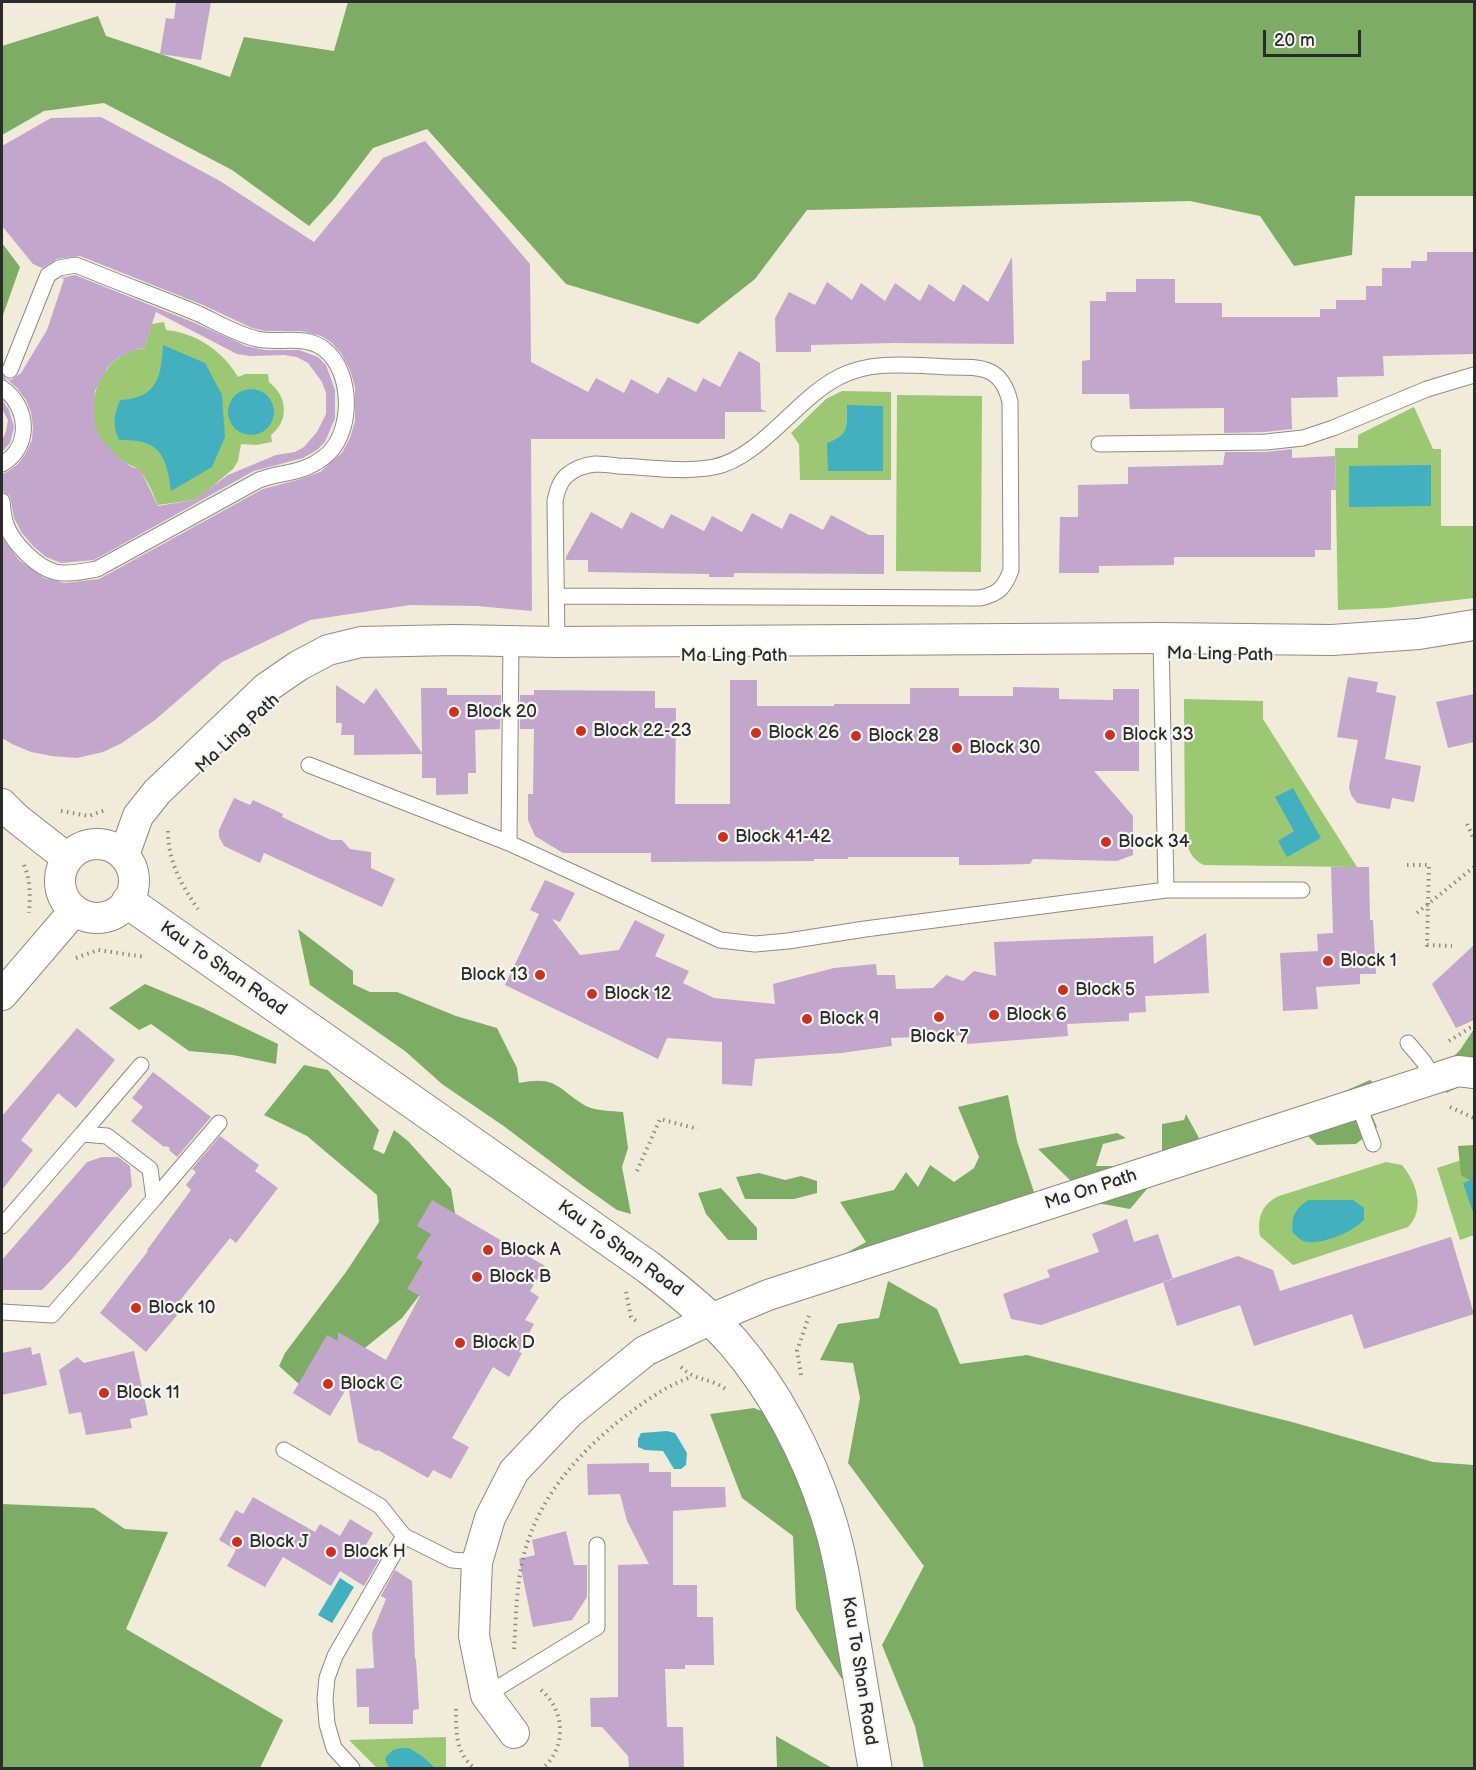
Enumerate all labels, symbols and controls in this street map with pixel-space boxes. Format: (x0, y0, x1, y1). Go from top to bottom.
scale bar (1266, 18, 1364, 56)
text: 20 m (1274, 30, 1315, 51)
street label: Ma Ling Path (1166, 643, 1274, 667)
street label: Ma Ling Path (681, 645, 787, 667)
street label: Ma Ling Path (192, 690, 284, 778)
place label: Block 20 (466, 701, 537, 723)
marker: Block 20 (447, 705, 461, 719)
place label: Block 22-23 (593, 720, 692, 742)
place label: Block 26 (768, 722, 839, 744)
marker: Block 22-23 (574, 724, 588, 738)
place label: Block 33 (1122, 724, 1194, 746)
place label: Block 28 (868, 725, 939, 747)
marker: Block 26 (749, 726, 763, 740)
marker: Block 33 (1103, 728, 1117, 742)
marker: Block 28 (849, 729, 863, 743)
place label: Block 30 (969, 737, 1040, 759)
marker: Block 30 (950, 741, 964, 755)
place label: Block 41-42 (735, 826, 831, 848)
marker: Block 41-42 (716, 830, 730, 844)
place label: Block 34 (1118, 831, 1190, 853)
marker: Block 34 (1099, 835, 1113, 849)
street label: Kau To Shan Road (155, 917, 291, 1021)
place label: Block 1 (1340, 950, 1397, 972)
marker: Block 1 (1321, 954, 1335, 968)
place label: Block 13 (460, 964, 528, 986)
marker: Block 13 (533, 968, 547, 982)
place label: Block 5 (1075, 979, 1135, 1001)
place label: Block 12 (604, 983, 671, 1005)
marker: Block 5 (1056, 983, 1070, 997)
marker: Block 12 (585, 987, 599, 1001)
place label: Block 6 (1006, 1004, 1067, 1026)
place label: Block 9 (819, 1008, 879, 1030)
marker: Block 6 (987, 1008, 1001, 1022)
marker: Block 7 (932, 1010, 946, 1024)
marker: Block 9 (800, 1012, 814, 1026)
place label: Block 7 (910, 1026, 968, 1048)
street label: Ma On Path (1042, 1165, 1140, 1215)
street label: Kau To Shan Road (553, 1196, 687, 1302)
place label: Block A (500, 1239, 561, 1261)
marker: Block A (481, 1243, 495, 1257)
place label: Block B (489, 1266, 551, 1288)
marker: Block B (470, 1270, 484, 1284)
place label: Block 10 (148, 1297, 215, 1319)
marker: Block 10 (129, 1301, 143, 1315)
place label: Block D (472, 1332, 535, 1354)
marker: Block D (453, 1336, 467, 1350)
place label: Block C (340, 1373, 402, 1395)
marker: Block C (321, 1377, 335, 1391)
place label: Block 11 (116, 1382, 180, 1404)
marker: Block 11 (97, 1386, 111, 1400)
place label: Block J (249, 1531, 308, 1553)
marker: Block J (230, 1535, 244, 1549)
place label: Block H (343, 1541, 406, 1563)
marker: Block H (324, 1545, 338, 1559)
street label: Kau To Shan Road (837, 1595, 881, 1747)

